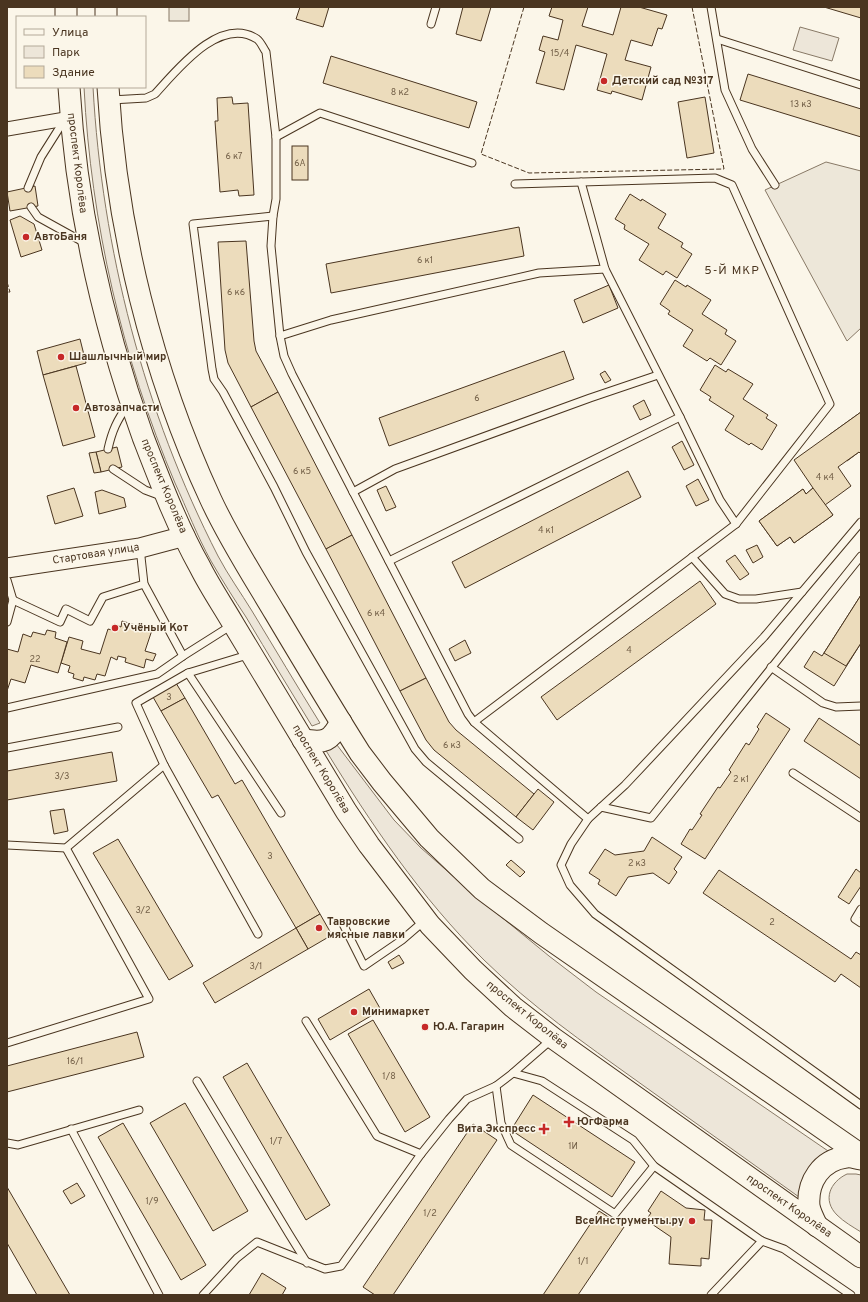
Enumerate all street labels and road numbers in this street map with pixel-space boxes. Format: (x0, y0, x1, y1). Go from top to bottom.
street label: проспект Королёва (64, 112, 90, 214)
street label: проспект Королёва (138, 437, 190, 535)
street label: Стартовая улица (52, 540, 141, 568)
street label: проспект Королёва (289, 722, 353, 816)
street label: проспект Королёва (483, 978, 571, 1052)
street label: проспект Королёва (744, 1171, 835, 1241)

